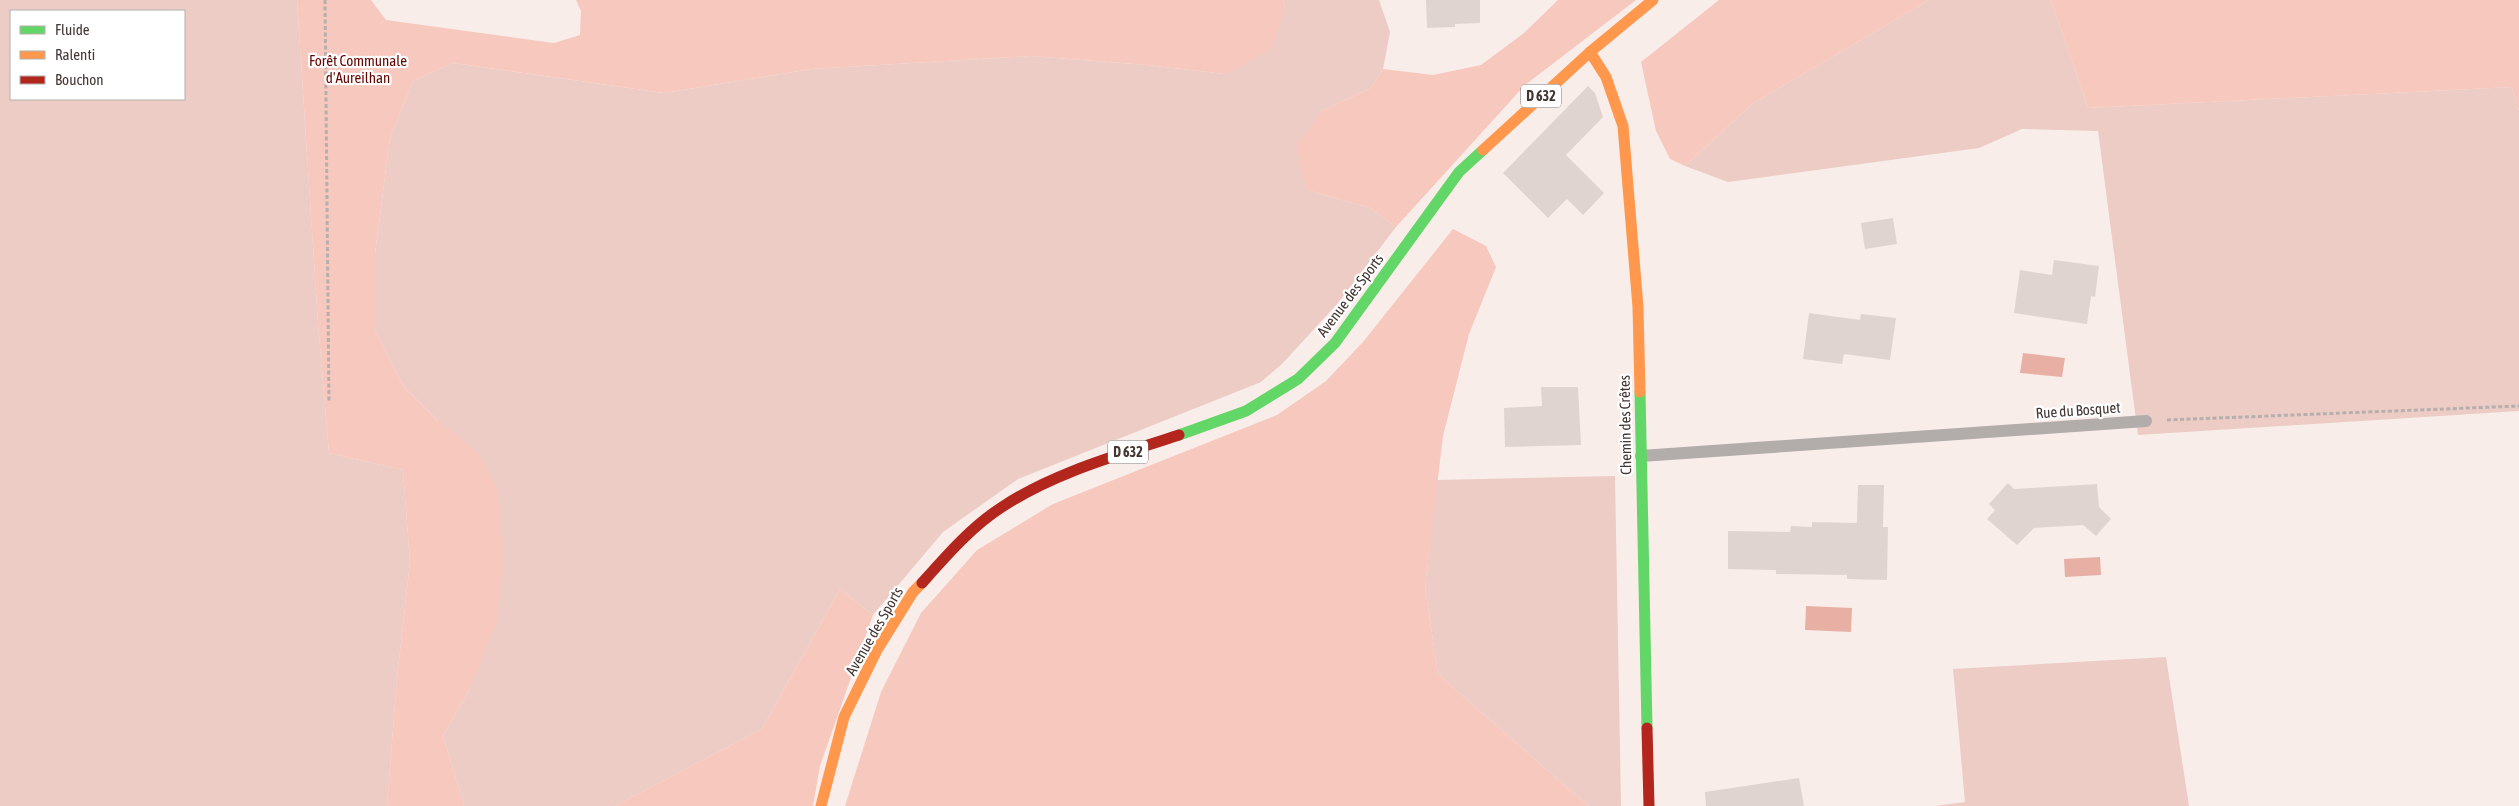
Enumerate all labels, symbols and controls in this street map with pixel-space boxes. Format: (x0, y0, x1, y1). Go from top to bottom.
legend (10, 10, 185, 100)
text: Fluide (55, 21, 90, 38)
text: Ralenti (55, 46, 95, 63)
park label: Forêt Communale d'Aureilhan (309, 52, 407, 86)
text: Bouchon (55, 71, 104, 88)
road number: D 632 (1521, 84, 1561, 108)
street label: Avenue des Sports (1313, 250, 1387, 340)
street label: Chemin des Crêtes (1616, 375, 1634, 475)
street label: Rue du Bosquet (2035, 399, 2121, 421)
road number: D 632 (1108, 441, 1148, 464)
street label: Avenue des Sports (842, 584, 906, 678)

